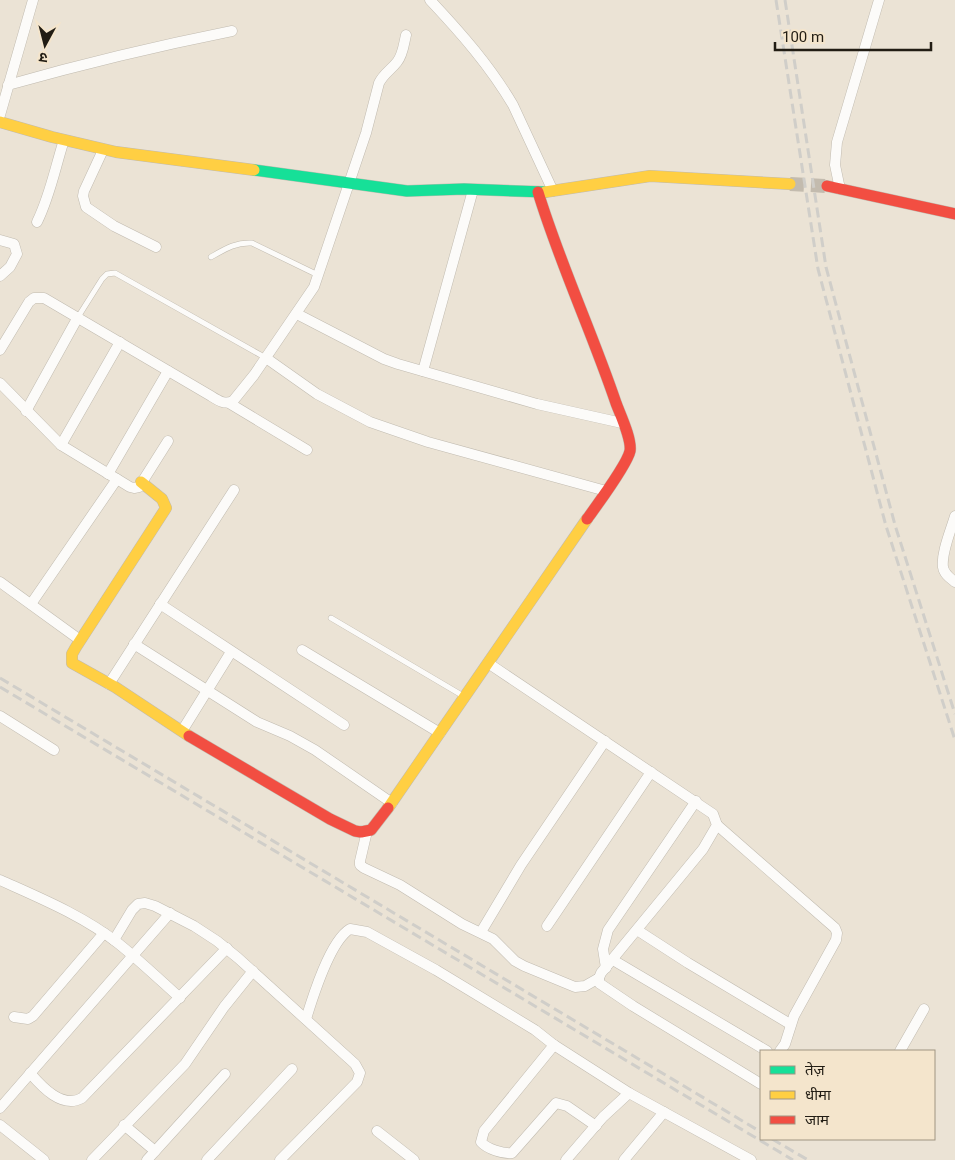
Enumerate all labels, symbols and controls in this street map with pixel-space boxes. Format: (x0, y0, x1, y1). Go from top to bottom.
north arrow (20, 20, 70, 70)
scale bar (775, 20, 931, 52)
text: 100 m (782, 28, 824, 46)
text: उ (38, 49, 48, 66)
legend (760, 1050, 935, 1140)
text: तेज़ (805, 1061, 826, 1079)
text: धीमा (805, 1086, 832, 1104)
text: जाम (805, 1111, 830, 1129)

